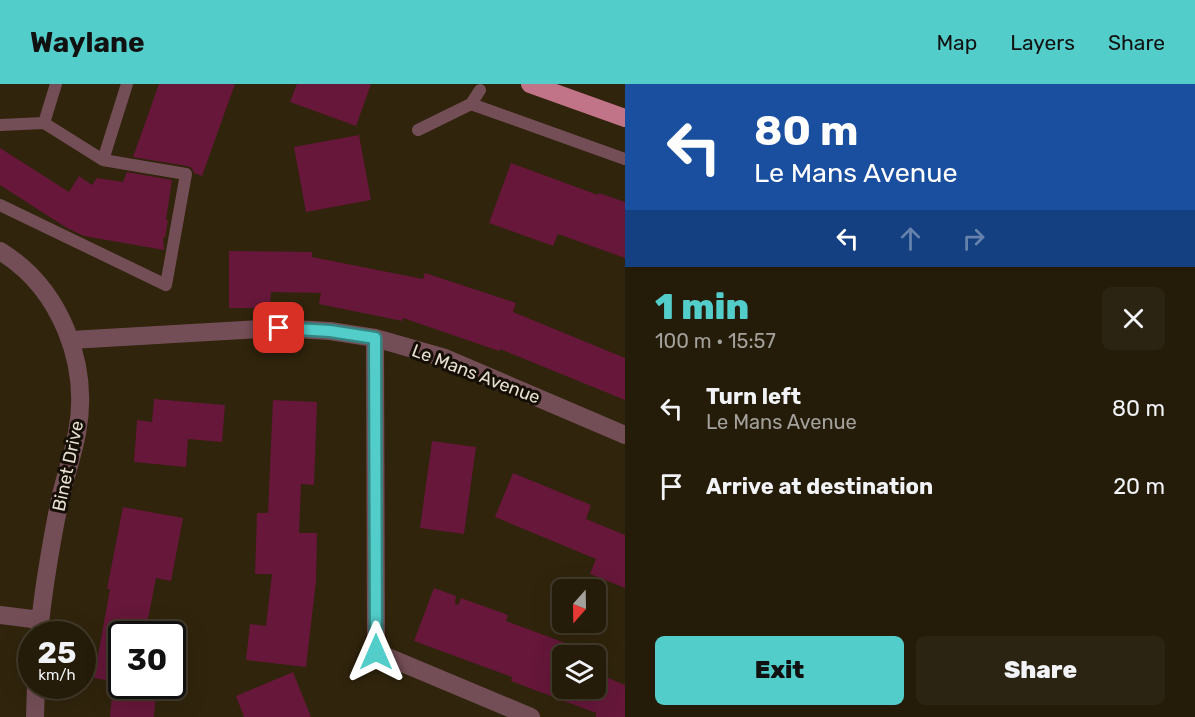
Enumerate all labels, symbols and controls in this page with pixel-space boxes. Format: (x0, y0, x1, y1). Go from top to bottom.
text: Waylane (30, 26, 145, 59)
text: Map (936, 30, 977, 55)
text: Layers (1010, 30, 1075, 55)
text: Share (1108, 30, 1165, 55)
text: 80 m (754, 106, 858, 156)
icon: left (655, 108, 733, 186)
text: Le Mans Avenue (754, 157, 958, 189)
icon: left (831, 222, 864, 255)
icon: ahead (894, 222, 927, 255)
icon: right (957, 222, 990, 255)
text: 1 min (655, 285, 749, 328)
button: close (1102, 287, 1165, 350)
pin (253, 302, 304, 353)
icon: arrive (262, 311, 295, 344)
text: 100 m · 15:57 (655, 329, 776, 353)
street label: Le Mans Avenue (409, 339, 543, 409)
text: Turn left (706, 383, 801, 410)
icon: left (655, 392, 688, 425)
text: 80 m (1112, 395, 1165, 422)
text: Le Mans Avenue (706, 410, 857, 434)
street label: Binet Drive (48, 419, 88, 513)
icon: arrive (655, 470, 688, 503)
text: Arrive at destination (706, 473, 933, 500)
text: 20 m (1113, 473, 1165, 500)
north arrow (552, 579, 606, 633)
map controls (552, 579, 606, 699)
position arrow (344, 620, 408, 684)
speed limit sign: 30 (108, 621, 186, 699)
text: 25 (38, 635, 76, 671)
button: Exit (655, 636, 904, 705)
button: Share (916, 636, 1165, 705)
button: layers (552, 645, 606, 699)
text: km/h (38, 666, 76, 684)

